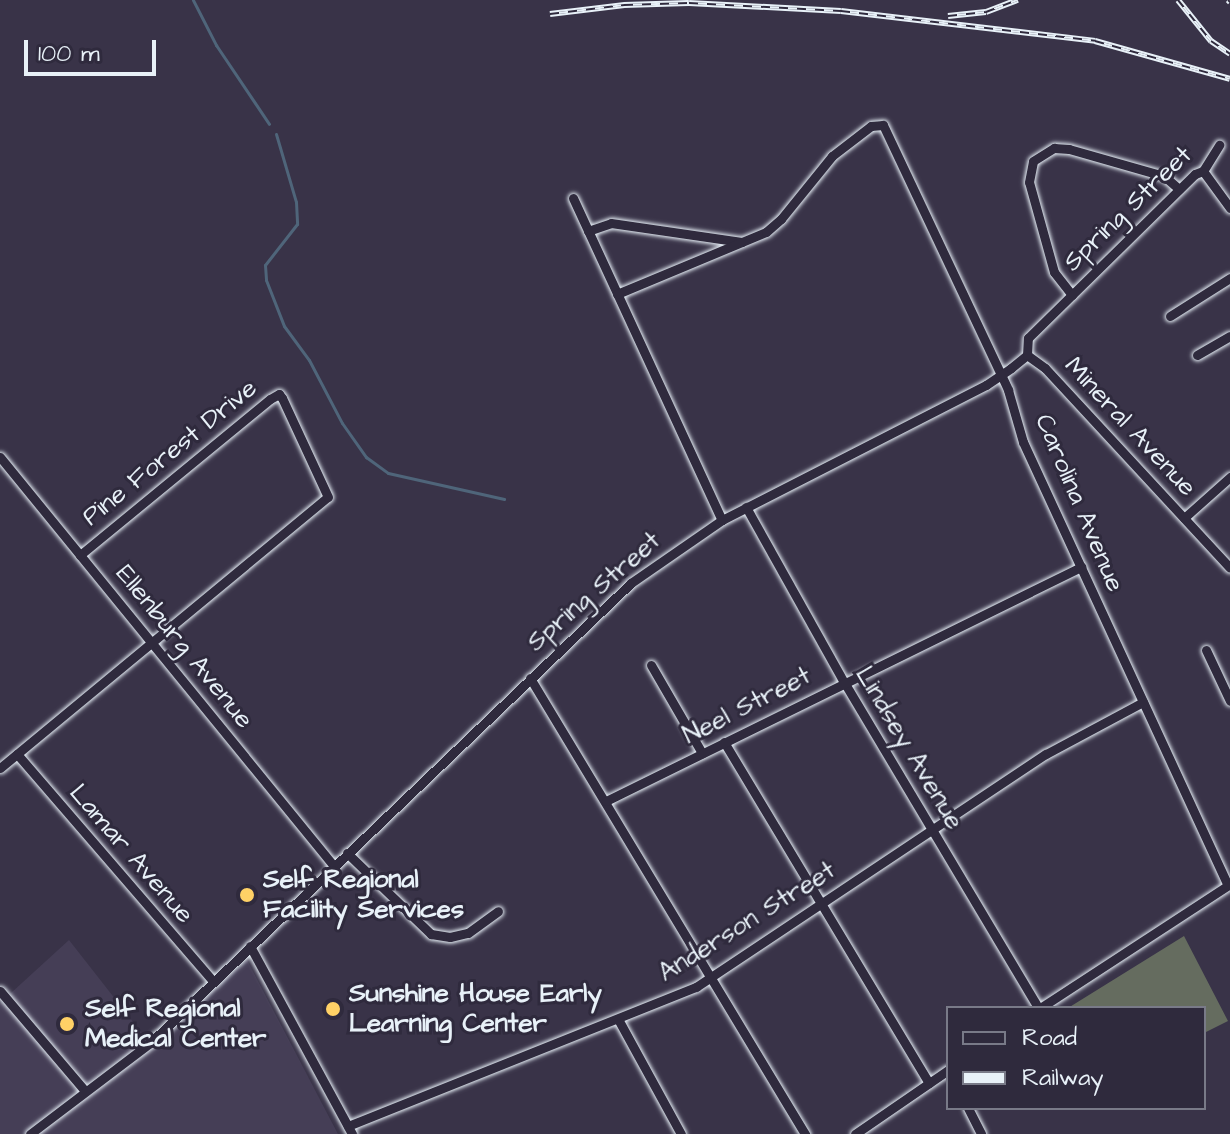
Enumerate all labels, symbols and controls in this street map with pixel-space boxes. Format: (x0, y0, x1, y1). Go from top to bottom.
scale bar (28, 24, 160, 74)
text: 100 m (38, 37, 100, 71)
street label: Spring Street (1057, 140, 1199, 278)
street label: Mineral Avenue (1058, 351, 1202, 503)
street label: Pine Forest Drive (76, 373, 264, 533)
street label: Carolina Avenue (1028, 410, 1130, 596)
street label: Spring Street (521, 526, 667, 658)
street label: Ellenburg Avenue (109, 559, 259, 735)
street label: Neel Street (678, 661, 816, 751)
street label: Lindsey Avenue (848, 661, 970, 835)
street label: Lamar Avenue (62, 778, 200, 930)
street label: Anderson Street (653, 855, 841, 989)
place label: Self Regional Facility Services (263, 864, 464, 926)
marker: Self Regional Facility Services (238, 886, 256, 904)
place label: Sunshine House Early Learning Center (349, 978, 602, 1040)
place label: Self Regional Medical Center (85, 993, 266, 1054)
marker: Sunshine House Early Learning Center (324, 1000, 342, 1018)
legend (946, 1006, 1206, 1110)
marker: Self Regional Medical Center (56, 1013, 78, 1035)
text: Road (1022, 1021, 1077, 1055)
text: Railway (1022, 1061, 1104, 1095)

